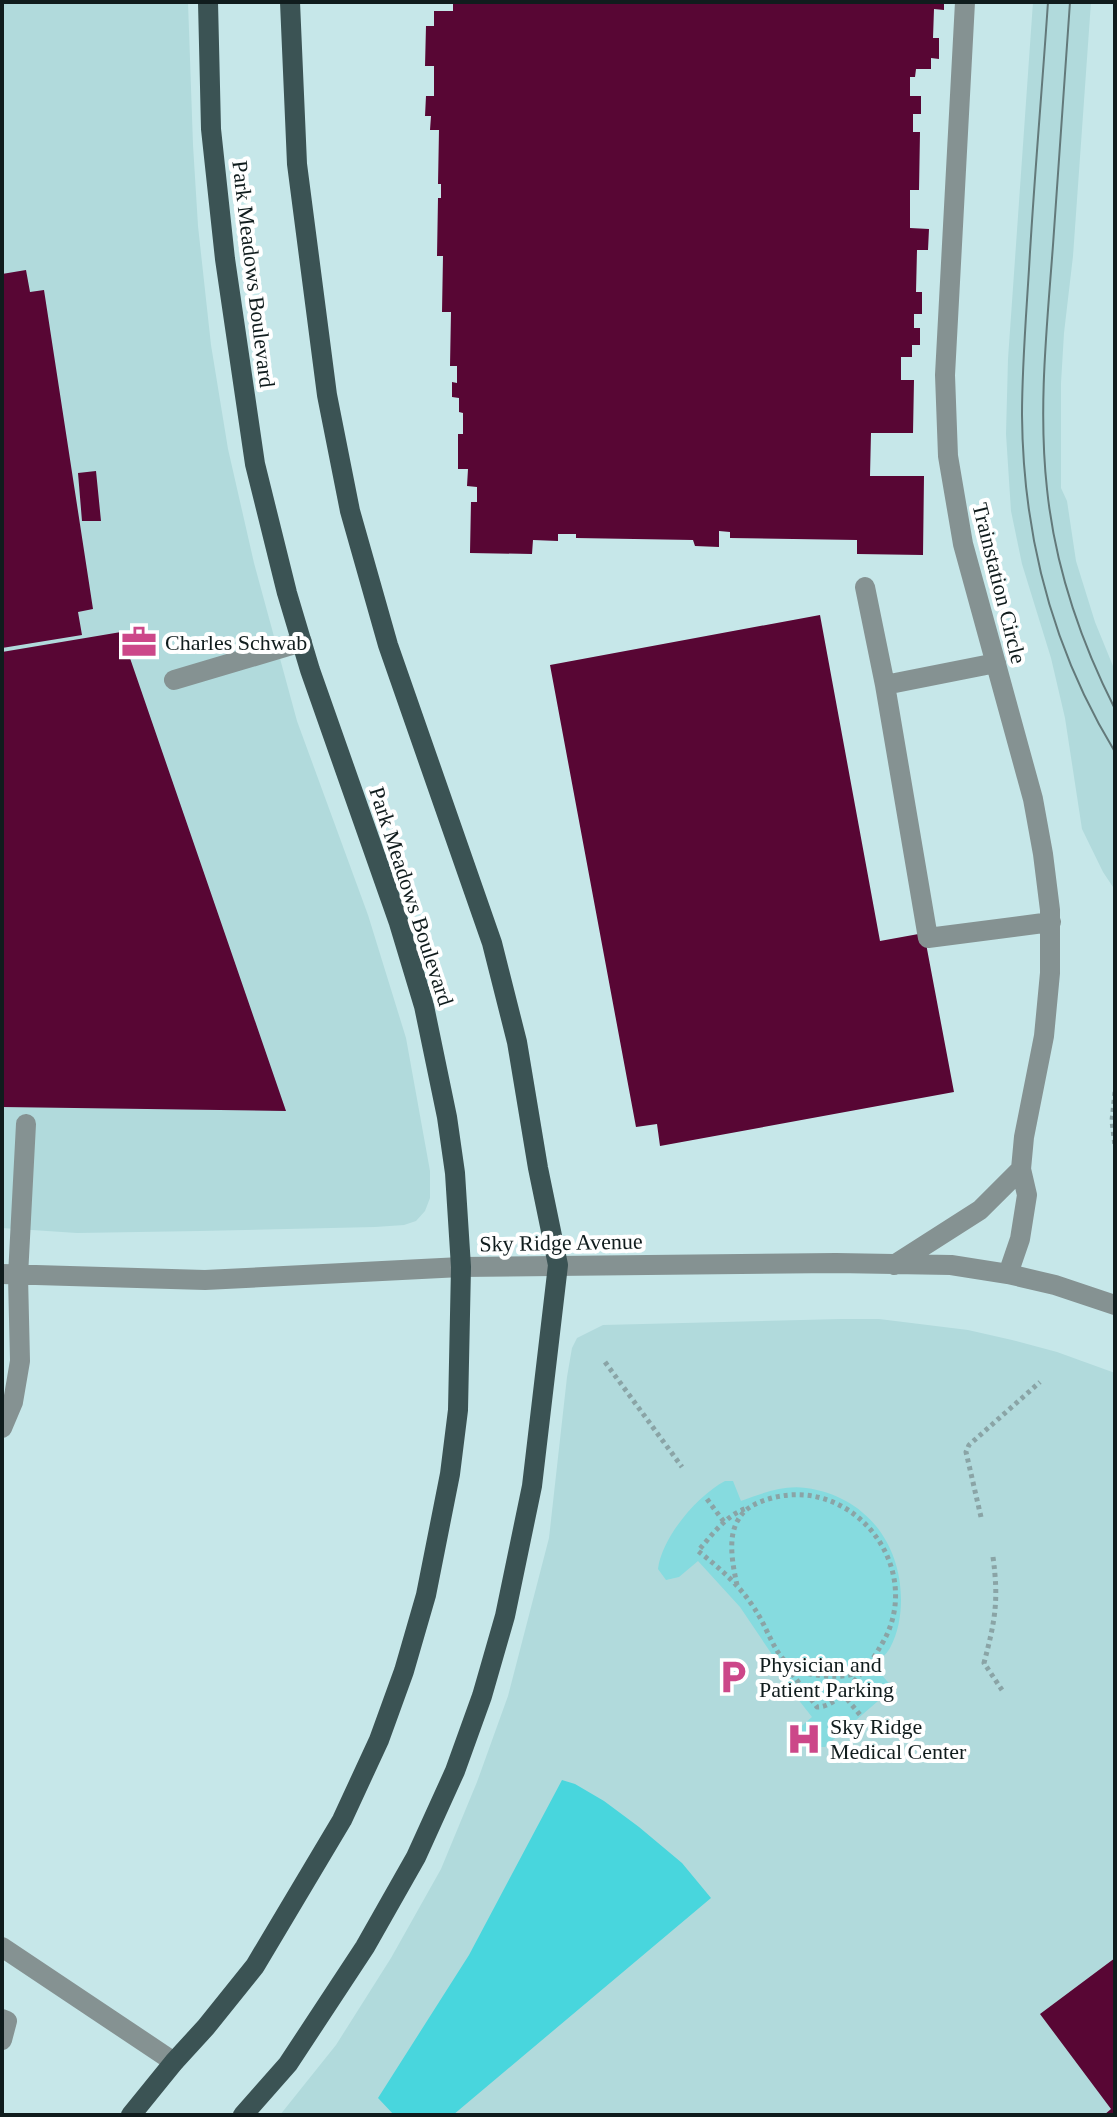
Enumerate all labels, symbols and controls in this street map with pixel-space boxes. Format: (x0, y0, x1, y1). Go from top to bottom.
street label: Park Meadows Boulevard (227, 159, 280, 389)
street label: Trainstation Circle (967, 500, 1032, 666)
office icon: Charles Schwab (120, 623, 158, 661)
place label: Charles Schwab (165, 630, 307, 655)
street label: Park Meadows Boulevard (364, 784, 459, 1009)
street label: Sky Ridge Avenue (479, 1229, 643, 1256)
place label: Physician and Patient Parking (759, 1652, 894, 1702)
parking icon: Physician and Patient Parking (714, 1658, 752, 1696)
place label: Sky Ridge Medical Center (830, 1714, 967, 1764)
hospital icon: Sky Ridge Medical Center (785, 1720, 823, 1758)

